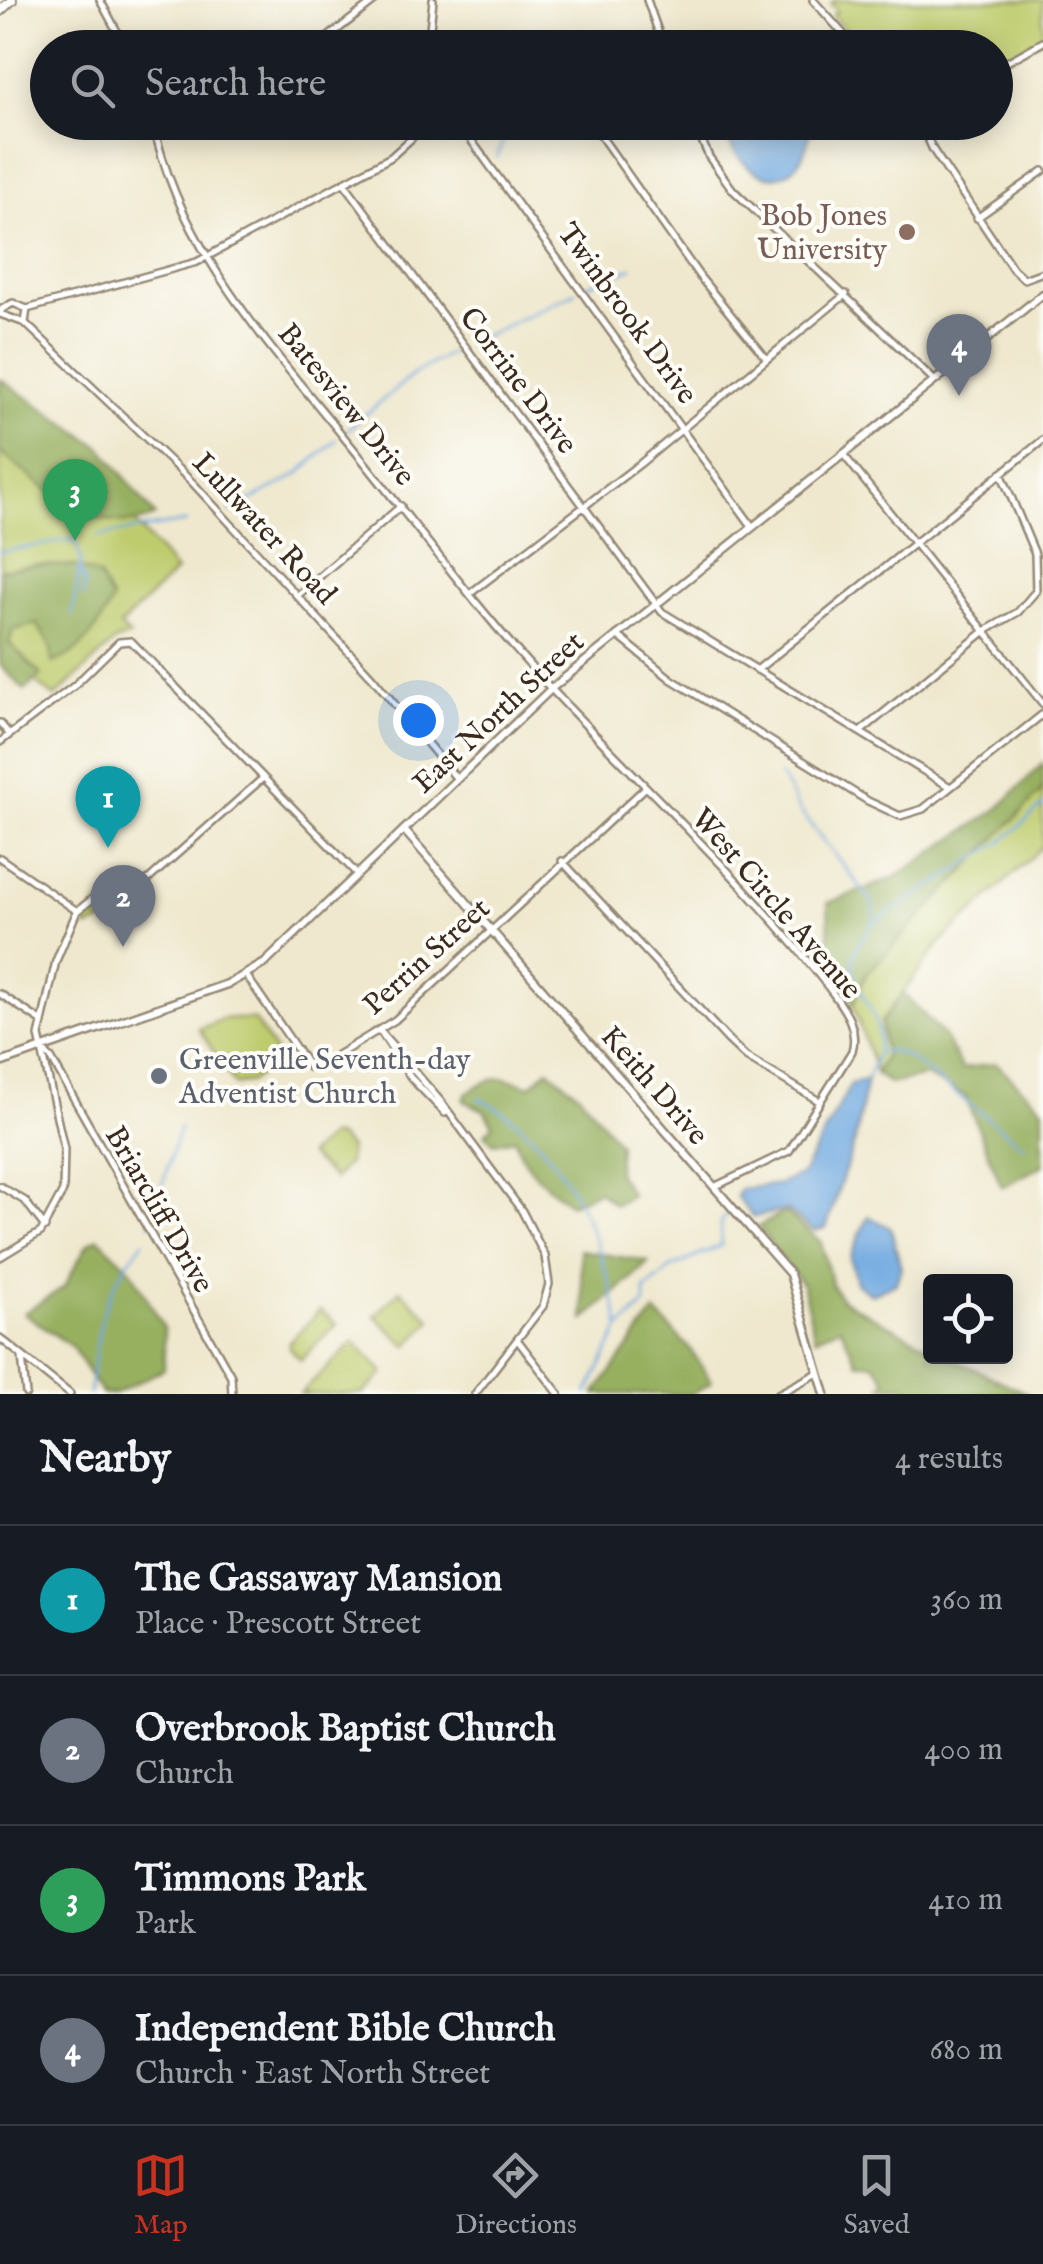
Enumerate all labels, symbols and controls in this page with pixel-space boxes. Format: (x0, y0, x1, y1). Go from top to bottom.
search box (30, 30, 1013, 140)
icon: search (65, 58, 120, 113)
text: Search here (145, 61, 326, 109)
place label: Bob Jones University (757, 198, 887, 270)
street label: Twinbrook Drive (548, 216, 705, 412)
marker: Bob Jones University (896, 221, 918, 243)
street label: Corrine Drive (450, 300, 585, 462)
pin: 4 (926, 314, 992, 396)
street label: Batesview Drive (268, 316, 423, 494)
street label: Lullwater Road (183, 445, 345, 614)
pin: 3 (42, 458, 108, 541)
street label: East North Street (406, 624, 593, 803)
your location (393, 695, 444, 746)
pin: 1 (76, 766, 140, 848)
street label: West Circle Avenue (682, 801, 869, 1008)
pin: 2 (90, 864, 156, 947)
street label: Perrin Street (356, 891, 499, 1024)
street label: Keith Drive (591, 1019, 716, 1154)
place label: Greenville Seventh-day Adventist Church (178, 1042, 471, 1114)
marker: Greenville Seventh-day Adventist Church (148, 1065, 170, 1087)
street label: Briarcliff Drive (95, 1120, 221, 1300)
map controls (923, 1274, 1013, 1364)
button: locate (923, 1274, 1013, 1364)
text: Nearby (40, 1433, 171, 1486)
text: 4 results (895, 1439, 1003, 1480)
text: The Gassaway Mansion (135, 1556, 502, 1604)
text: 1 (67, 1580, 78, 1621)
text: 360 m (930, 1580, 1003, 1621)
text: Place · Prescott Street (135, 1604, 421, 1645)
text: Overbrook Baptist Church (135, 1706, 556, 1754)
text: 2 (65, 1730, 80, 1771)
text: 400 m (924, 1730, 1003, 1771)
text: Church (135, 1754, 234, 1795)
text: Timmons Park (135, 1856, 366, 1904)
text: 3 (67, 1880, 78, 1921)
text: 410 m (928, 1880, 1003, 1921)
text: Park (135, 1904, 196, 1945)
text: Independent Bible Church (135, 2006, 555, 2054)
text: 4 (65, 2030, 80, 2071)
text: 680 m (930, 2030, 1003, 2071)
text: Church · East North Street (135, 2054, 490, 2095)
tab: Map (133, 2148, 188, 2243)
tab: Directions (455, 2148, 577, 2243)
tab: Saved (843, 2148, 910, 2243)

